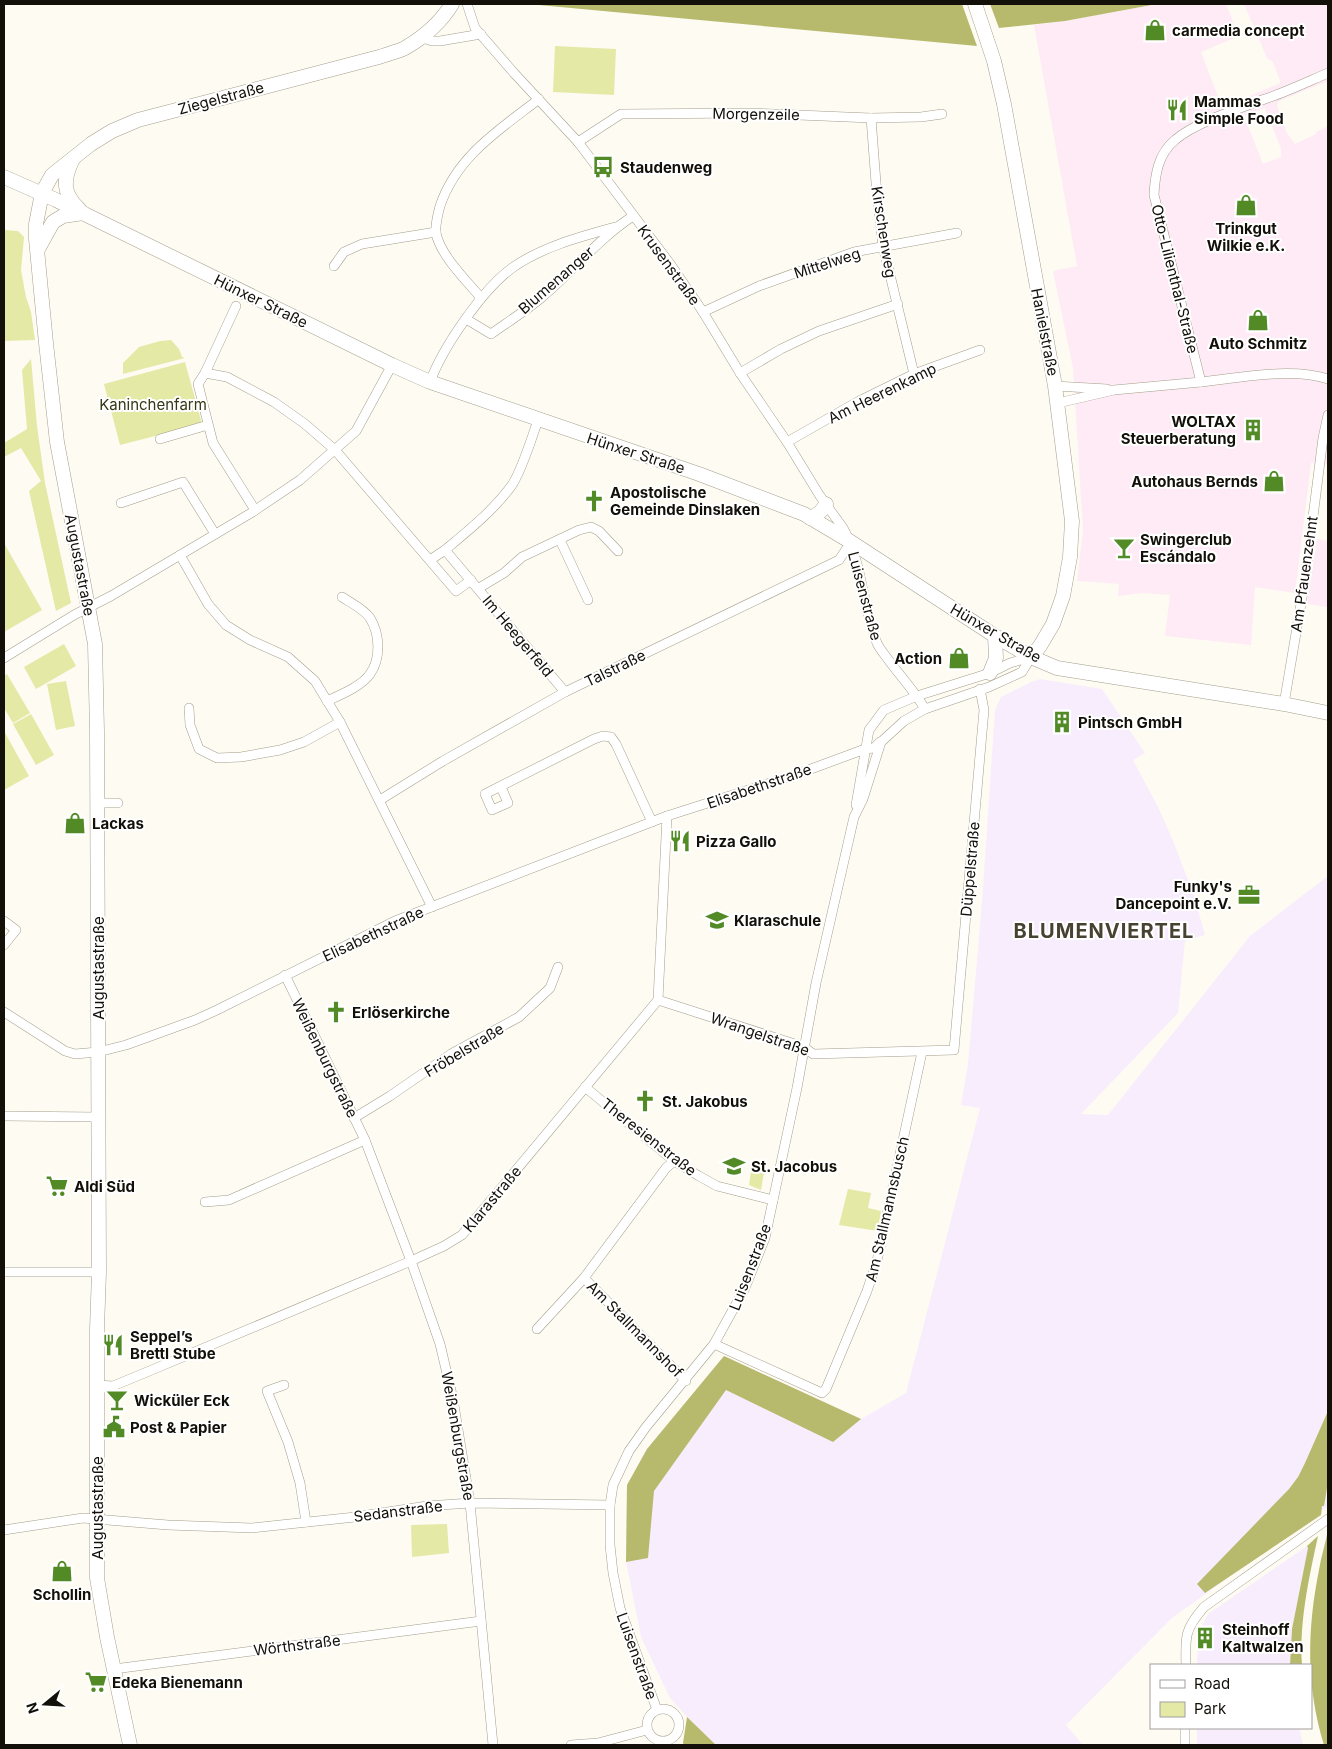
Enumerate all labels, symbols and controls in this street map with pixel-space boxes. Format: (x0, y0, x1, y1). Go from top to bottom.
shop icon: carmedia concept (1142, 17, 1168, 43)
place label: carmedia concept (1172, 21, 1305, 40)
street label: Ziegelstraße (176, 77, 266, 119)
place label: Mammas Simple Food (1194, 92, 1284, 128)
restaurant icon: Mammas Simple Food (1164, 97, 1190, 123)
street label: Morgenzeile (712, 104, 800, 124)
bus stop icon: Staudenweg (590, 154, 616, 180)
place label: Staudenweg (620, 158, 712, 177)
street label: Kirschenweg (867, 185, 901, 279)
shop icon: Trinkgut Wilkie e.K. (1233, 192, 1259, 218)
street label: Otto-Lilienthal-Straße (1147, 202, 1203, 356)
place label: Trinkgut Wilkie e.K. (1207, 219, 1285, 255)
street label: Krusenstraße (633, 221, 705, 309)
street label: Blumenanger (514, 242, 598, 318)
street label: Mittelweg (791, 243, 863, 283)
street label: Hünxer Straße (211, 270, 311, 332)
street label: Hanielstraße (1027, 286, 1063, 378)
shop icon: Auto Schmitz (1245, 307, 1271, 333)
place label: Auto Schmitz (1209, 334, 1307, 353)
street label: Am Heerenkamp (825, 359, 939, 427)
park label: Kaninchenfarm (99, 395, 207, 414)
place label: WOLTAX Steuerberatung (1121, 412, 1236, 448)
building icon: WOLTAX Steuerberatung (1240, 417, 1266, 443)
street label: Hünxer Straße (585, 428, 687, 478)
shop icon: Autohaus Bernds (1261, 468, 1287, 494)
place label: Autohaus Bernds (1131, 472, 1258, 491)
place label: Apostolische Gemeinde Dinslaken (610, 483, 760, 519)
church icon: Apostolische Gemeinde Dinslaken (581, 488, 607, 514)
street label: Augustastraße (61, 512, 99, 618)
street label: Am Pfauenzehnt (1286, 515, 1322, 633)
place label: Swingerclub Escándalo (1140, 530, 1232, 566)
bar icon: Swingerclub Escándalo (1111, 535, 1137, 561)
street label: Luisenstraße (844, 549, 886, 643)
street label: Im Heegerfeld (478, 591, 558, 681)
street label: Hünxer Straße (947, 599, 1045, 667)
street label: Talstraße (581, 645, 649, 691)
shop icon: Action (946, 645, 972, 671)
place label: Action (894, 649, 942, 668)
building icon: Pintsch GmbH (1049, 709, 1075, 735)
place label: Pintsch GmbH (1078, 713, 1182, 732)
street label: Elisabethstraße (704, 759, 814, 813)
shop icon: Lackas (62, 810, 88, 836)
place label: Lackas (92, 814, 144, 833)
street label: Düppelstraße (956, 821, 984, 917)
restaurant icon: Pizza Gallo (667, 828, 693, 854)
place label: Pizza Gallo (696, 832, 777, 851)
place label: Funky's Dancepoint e.V. (1116, 877, 1232, 913)
office icon: Funky's Dancepoint e.V. (1236, 882, 1262, 908)
street label: Elisabethstraße (319, 902, 427, 966)
school or university icon: Klaraschule (704, 907, 730, 933)
place label: Klaraschule (734, 911, 821, 930)
street label: Augustastraße (89, 916, 108, 1020)
district label: BLUMENVIERTEL (1014, 919, 1194, 943)
street label: Weißenburgstraße (288, 995, 362, 1121)
church icon: Erlöserkirche (323, 999, 349, 1025)
place label: Erlöserkirche (352, 1003, 450, 1022)
street label: Wrangelstraße (708, 1008, 812, 1060)
street label: Fröbelstraße (421, 1019, 507, 1081)
church icon: St. Jakobus (632, 1088, 658, 1114)
place label: St. Jakobus (662, 1092, 748, 1111)
street label: Theresienstraße (598, 1094, 700, 1180)
street label: Am Stallmannsbusch (861, 1134, 913, 1284)
school or university icon: St. Jacobus (721, 1153, 747, 1179)
place label: St. Jacobus (751, 1157, 837, 1176)
street label: Klarastraße (459, 1162, 525, 1236)
supermarket icon: Aldi Süd (44, 1173, 70, 1199)
place label: Aldi Süd (74, 1177, 135, 1196)
street label: Luisenstraße (725, 1221, 775, 1313)
street label: Am Stallmannshof (583, 1277, 688, 1382)
place label: Seppel’s Brettl Stube (130, 1327, 216, 1363)
restaurant icon: Seppel’s Brettl Stube (100, 1332, 126, 1358)
street label: Weißenburgstraße (437, 1370, 479, 1502)
bar icon: Wicküler Eck (104, 1387, 130, 1413)
place label: Wicküler Eck (134, 1391, 230, 1410)
public building icon: Post & Papier (101, 1414, 127, 1440)
place label: Post & Papier (130, 1418, 227, 1437)
street label: Augustastraße (88, 1456, 107, 1560)
street label: Sedanstraße (352, 1496, 444, 1526)
shop icon: Schollin (49, 1558, 75, 1584)
place label: Schollin (33, 1585, 91, 1604)
street label: Luisenstraße (612, 1610, 662, 1702)
place label: Steinhoff Kaltwalzen (1222, 1620, 1304, 1656)
building icon: Steinhoff Kaltwalzen (1192, 1625, 1218, 1651)
street label: Wörthstraße (252, 1630, 342, 1660)
legend (1150, 1664, 1312, 1729)
supermarket icon: Edeka Bienemann (83, 1669, 109, 1695)
place label: Edeka Bienemann (112, 1673, 243, 1692)
text: Road (1194, 1674, 1230, 1693)
north arrow (20, 1679, 70, 1729)
text: Park (1194, 1699, 1227, 1718)
text: N (22, 1700, 42, 1716)

